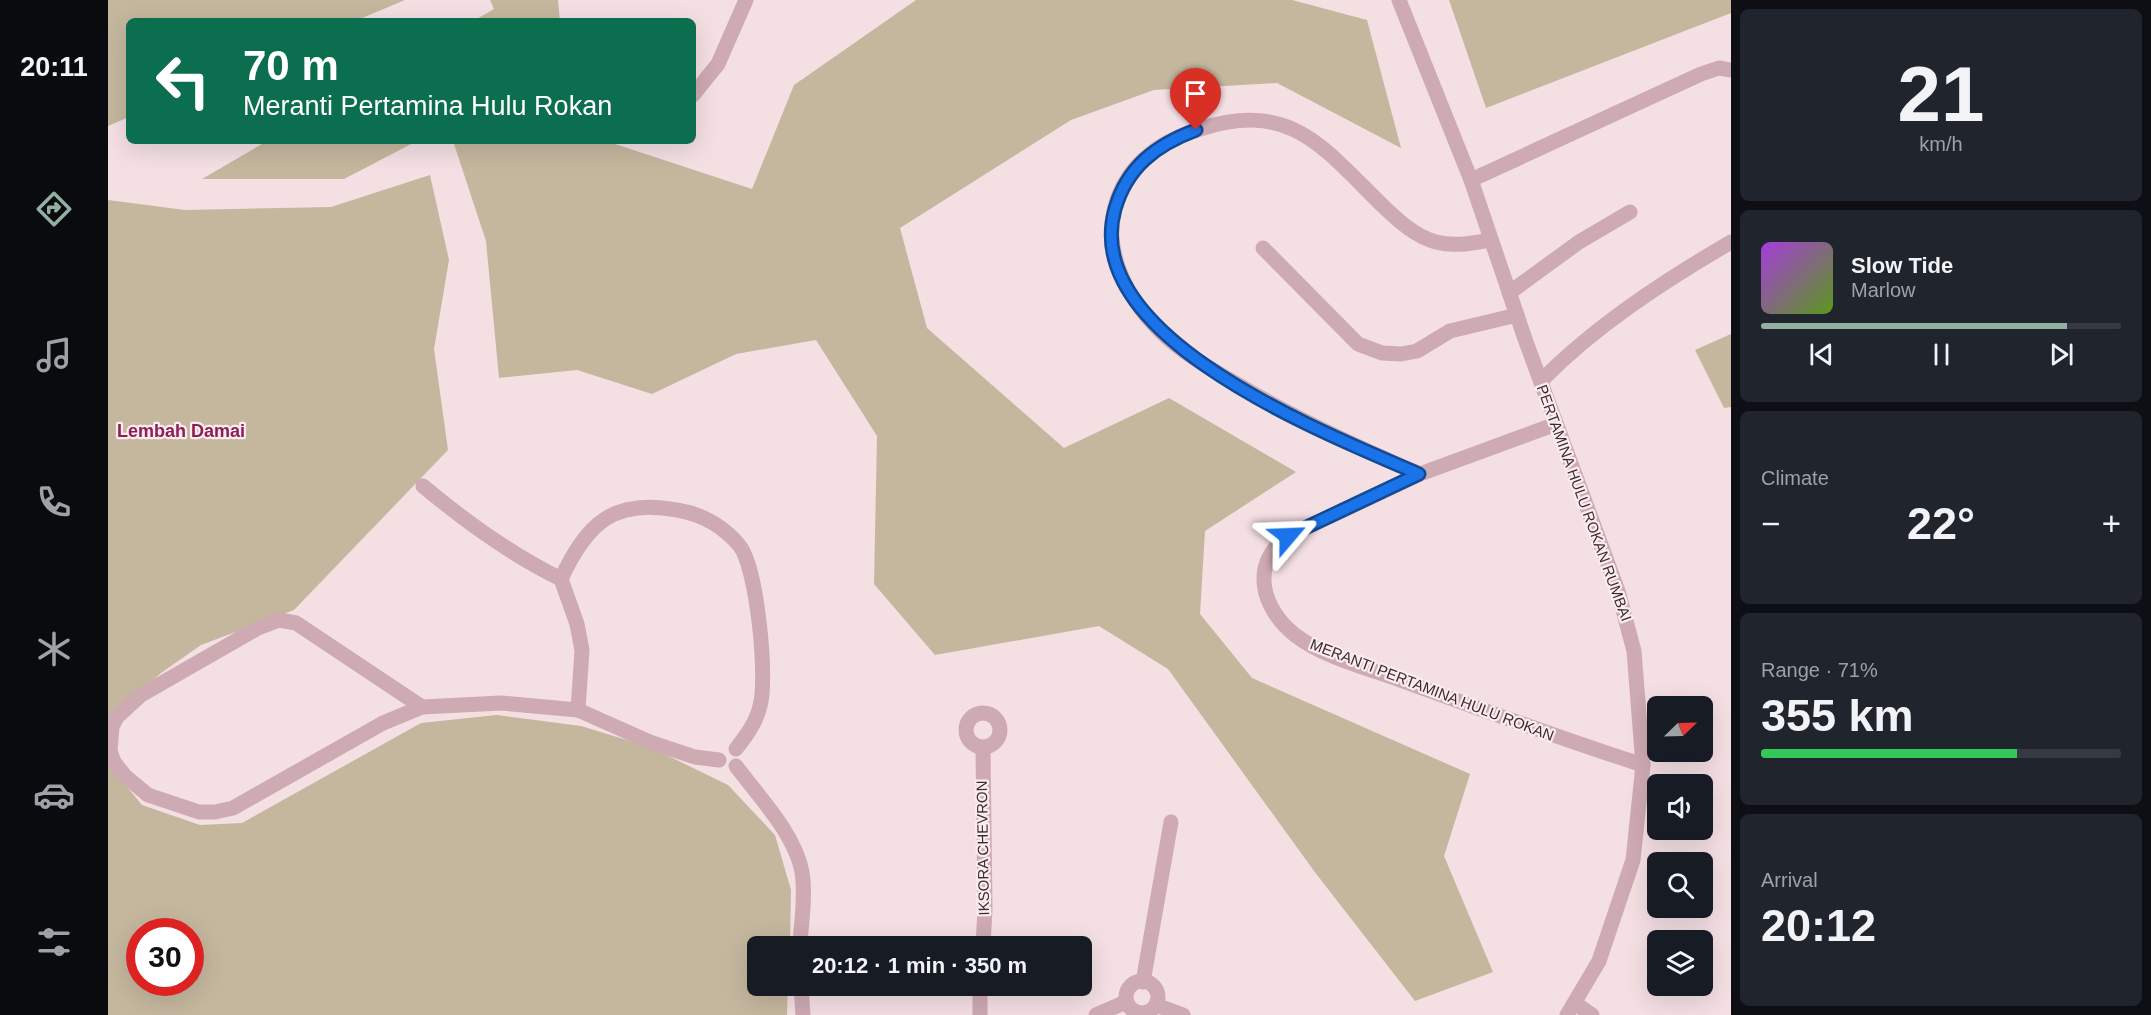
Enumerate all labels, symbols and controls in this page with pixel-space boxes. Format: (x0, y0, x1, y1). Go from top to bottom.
icon: left (144, 42, 222, 120)
text: 70 m (243, 42, 339, 89)
text: 21 (1898, 50, 1984, 138)
text: 20:11 (20, 52, 88, 82)
pin (1170, 68, 1221, 130)
icon: arrive (1179, 77, 1212, 110)
text: Meranti Pertamina Hulu Rokan (243, 91, 612, 121)
text: km/h (1919, 133, 1963, 155)
icon: directions (33, 188, 75, 230)
text: Slow Tide (1851, 253, 1953, 278)
text: Marlow (1851, 279, 1915, 301)
icon: music (33, 334, 75, 376)
icon: previous (1805, 338, 1838, 371)
icon: pause (1925, 338, 1958, 371)
icon: next (2045, 338, 2078, 371)
street label: PERTAMINA HULU ROKAN RUMBAI (1534, 382, 1635, 623)
district label: Lembah Damai (117, 421, 245, 441)
text: Climate (1761, 467, 1829, 489)
icon: phone (33, 481, 75, 523)
text: 22° (1907, 498, 1975, 549)
position arrow (1256, 504, 1320, 568)
text: − (1761, 505, 1780, 542)
text: + (2102, 505, 2121, 542)
icon: climate (33, 628, 75, 670)
street label: MERANTI PERTAMINA HULU ROKAN (1308, 635, 1556, 744)
text: Range · 71% (1761, 659, 1878, 681)
text: 355 km (1761, 690, 1914, 741)
north arrow (1647, 696, 1713, 762)
map controls (1647, 696, 1713, 996)
icon: car (33, 774, 75, 816)
button: sound (1647, 774, 1713, 840)
street label: IKSORA CHEVRON (973, 780, 992, 916)
button: search (1647, 852, 1713, 918)
text: Arrival (1761, 869, 1818, 891)
text: 20:12 (1761, 900, 1876, 951)
speed limit sign: 30 (126, 918, 204, 996)
icon: filters (33, 921, 75, 963)
button: layers (1647, 930, 1713, 996)
text: 20:12 · 1 min · 350 m (812, 953, 1027, 978)

